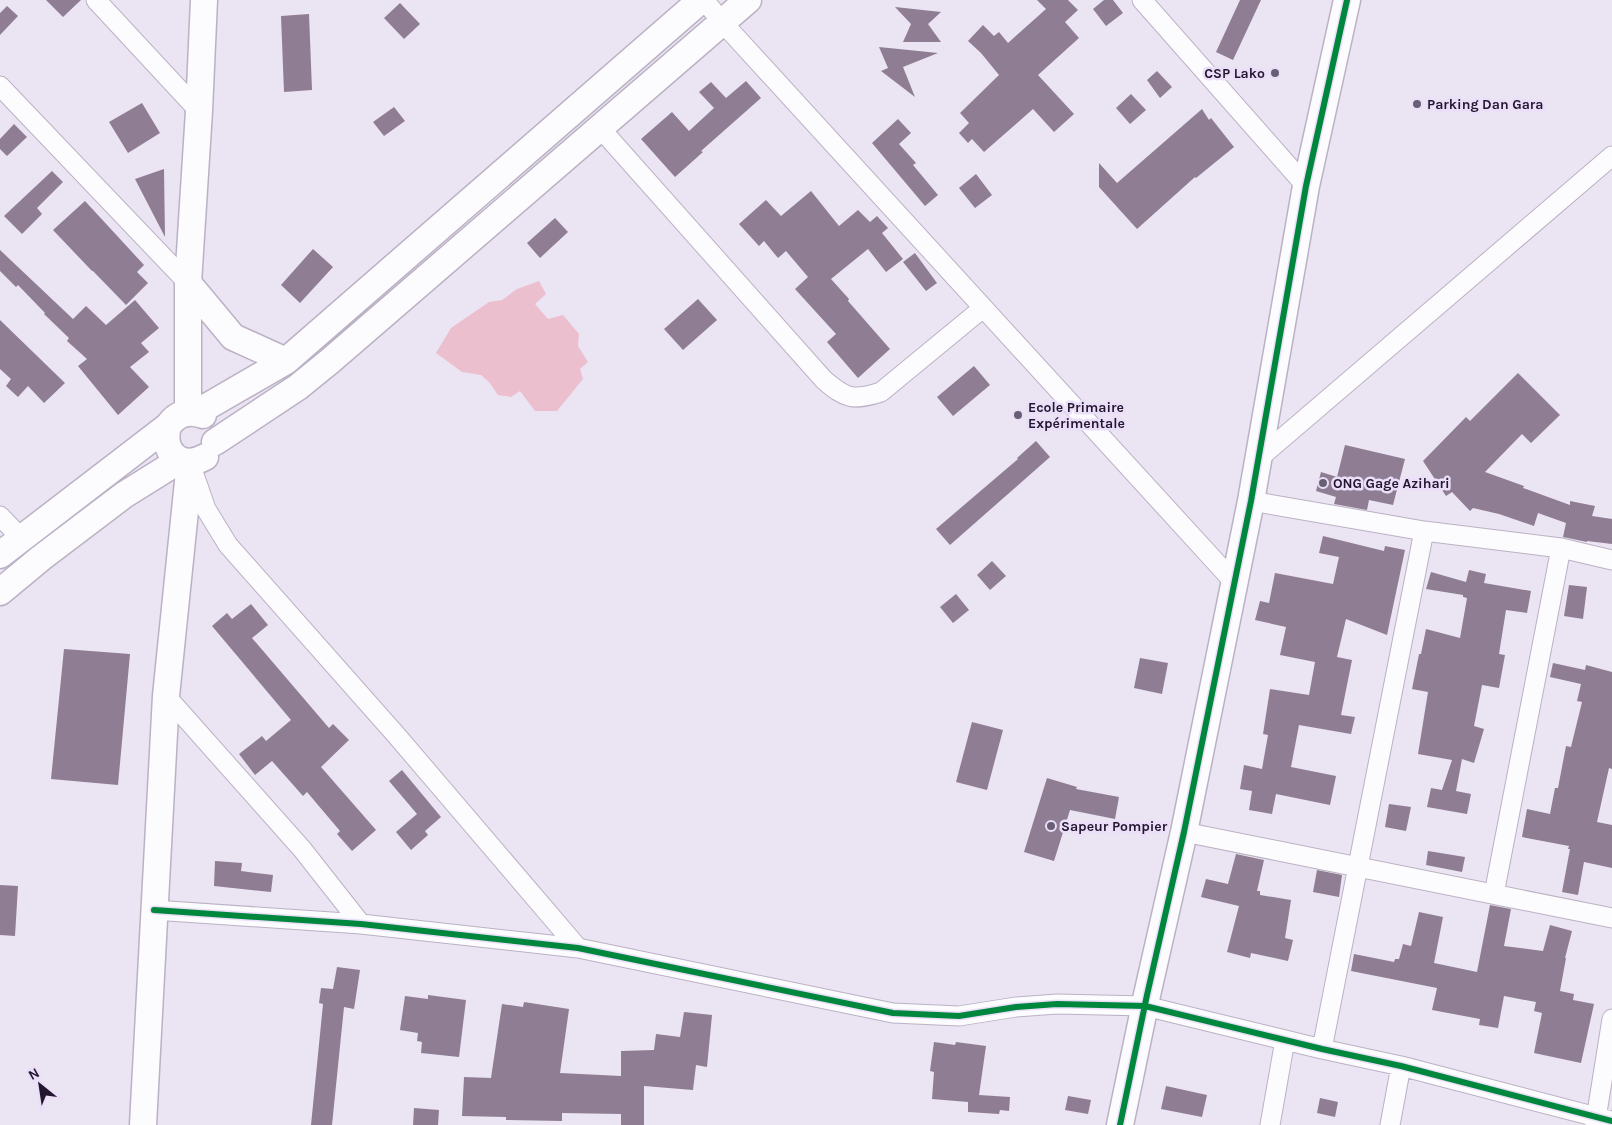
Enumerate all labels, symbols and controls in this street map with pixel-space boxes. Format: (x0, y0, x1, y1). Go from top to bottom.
place label: CSP Lako (1204, 65, 1265, 82)
marker: CSP Lako (1269, 67, 1281, 79)
place label: Parking Dan Gara (1427, 96, 1544, 113)
marker: Parking Dan Gara (1411, 98, 1423, 110)
place label: Ecole Primaire Expérimentale (1028, 399, 1125, 432)
marker: Ecole Primaire Expérimentale (1012, 409, 1024, 421)
place label: ONG Gage Azihari (1333, 475, 1450, 492)
marker: ONG Gage Azihari (1317, 477, 1329, 489)
place label: Sapeur Pompier (1061, 818, 1168, 835)
marker: Sapeur Pompier (1045, 820, 1057, 832)
north arrow (15, 1060, 65, 1110)
text: N (25, 1064, 42, 1084)

